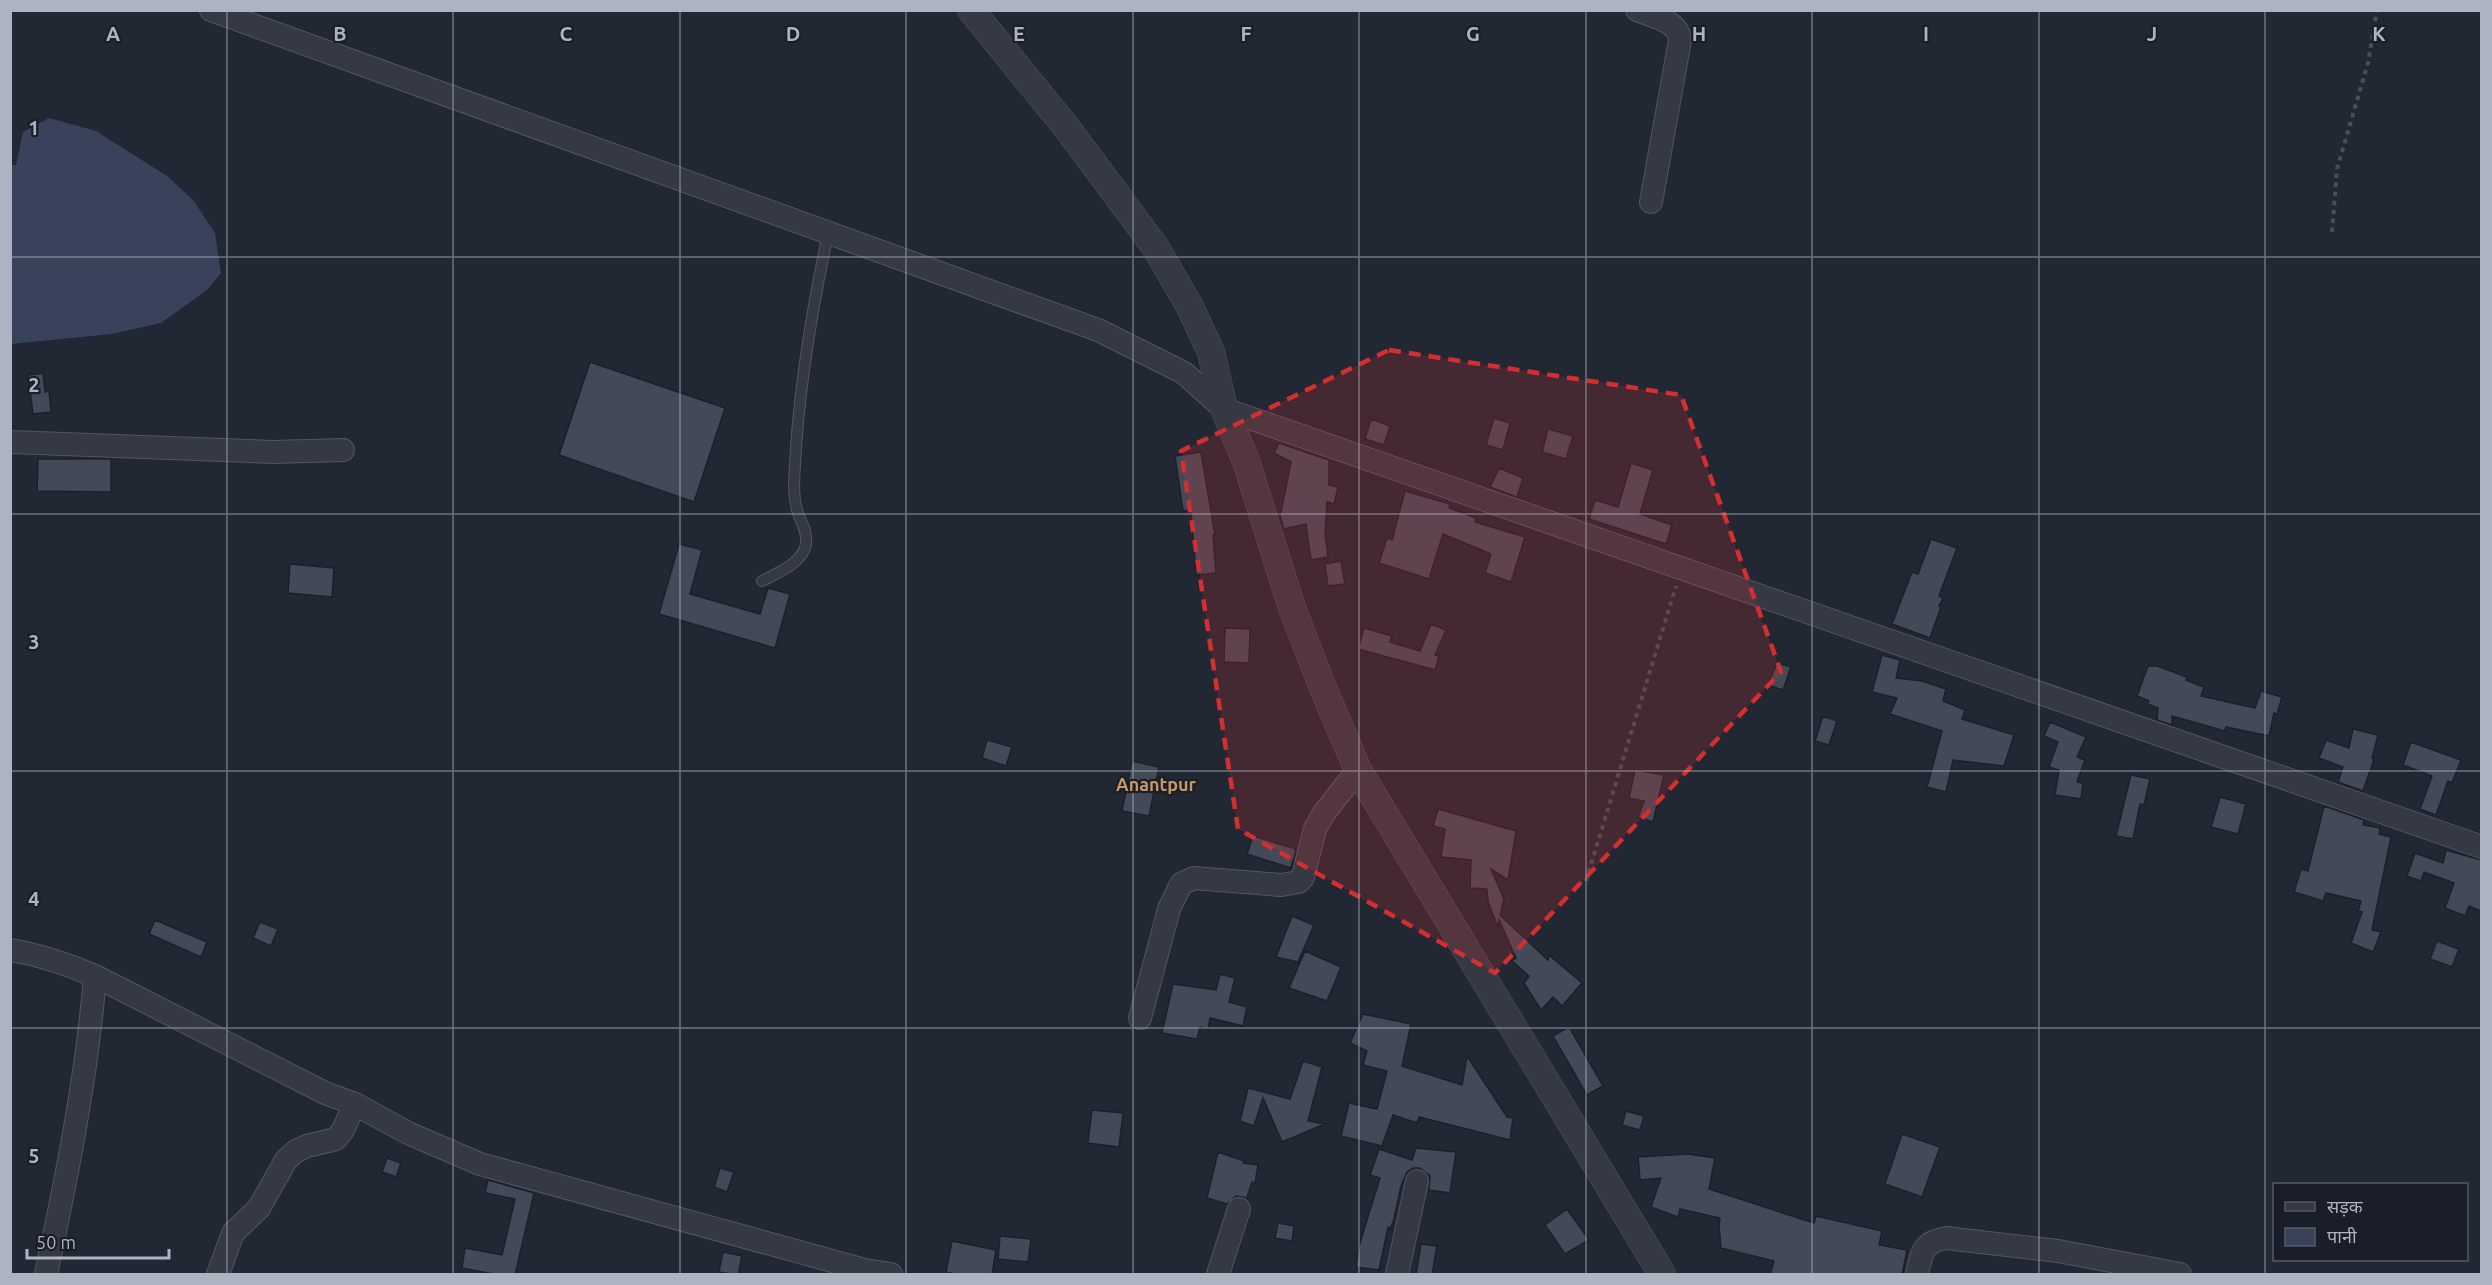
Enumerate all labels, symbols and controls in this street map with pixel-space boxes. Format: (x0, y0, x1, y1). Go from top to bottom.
text: A (106, 22, 120, 45)
text: B (333, 22, 347, 45)
text: C (560, 22, 573, 45)
text: D (786, 22, 800, 45)
text: E (1013, 22, 1025, 45)
text: F (1240, 22, 1252, 45)
text: G (1466, 22, 1480, 45)
text: H (1692, 22, 1706, 45)
text: I (1923, 22, 1929, 45)
text: J (2147, 22, 2157, 45)
text: K (2372, 22, 2386, 45)
text: 1 (28, 116, 40, 139)
text: 2 (28, 373, 40, 396)
text: 3 (28, 630, 40, 653)
district label: Anantpur (1116, 774, 1197, 794)
text: 4 (28, 887, 40, 910)
text: 5 (28, 1144, 40, 1167)
legend (2273, 1183, 2468, 1261)
text: सड़क (2327, 1196, 2364, 1217)
scale bar (27, 1222, 170, 1260)
text: पानी (2327, 1226, 2357, 1246)
text: 50 m (36, 1232, 76, 1252)

